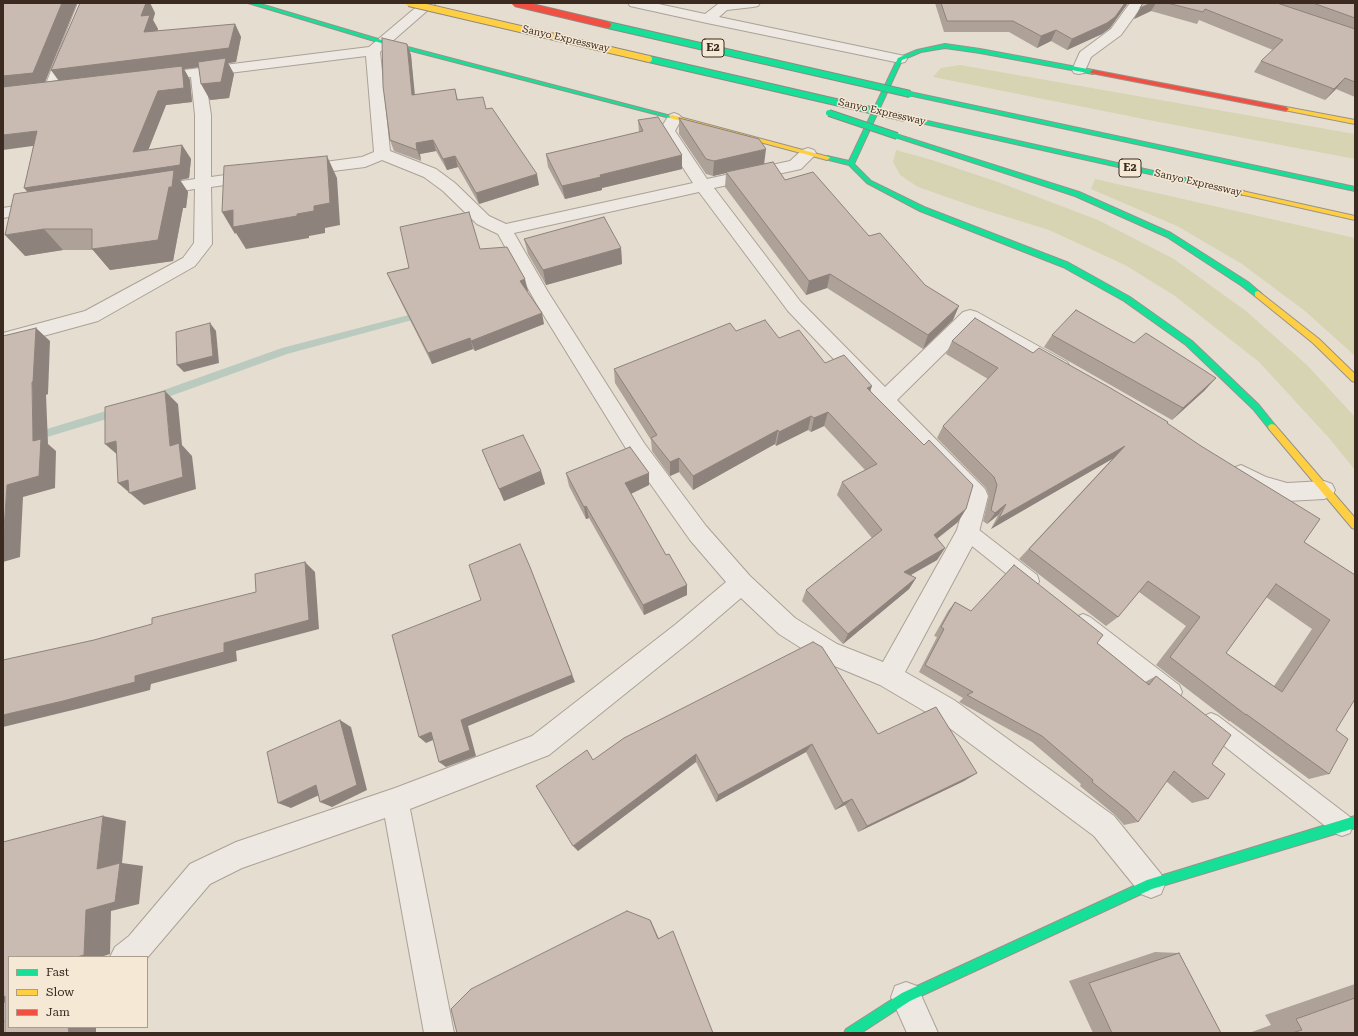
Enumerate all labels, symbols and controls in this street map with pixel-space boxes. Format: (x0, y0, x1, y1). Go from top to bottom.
street label: Sanyo Expressway (521, 23, 611, 55)
road number: E2 (702, 39, 724, 57)
street label: Sanyo Expressway (837, 96, 927, 128)
road number: E2 (1119, 159, 1141, 177)
street label: Sanyo Expressway (1153, 167, 1243, 199)
legend (8, 956, 148, 1028)
text: Fast (46, 965, 69, 979)
text: Slow (46, 985, 74, 999)
text: Jam (46, 1005, 70, 1019)

